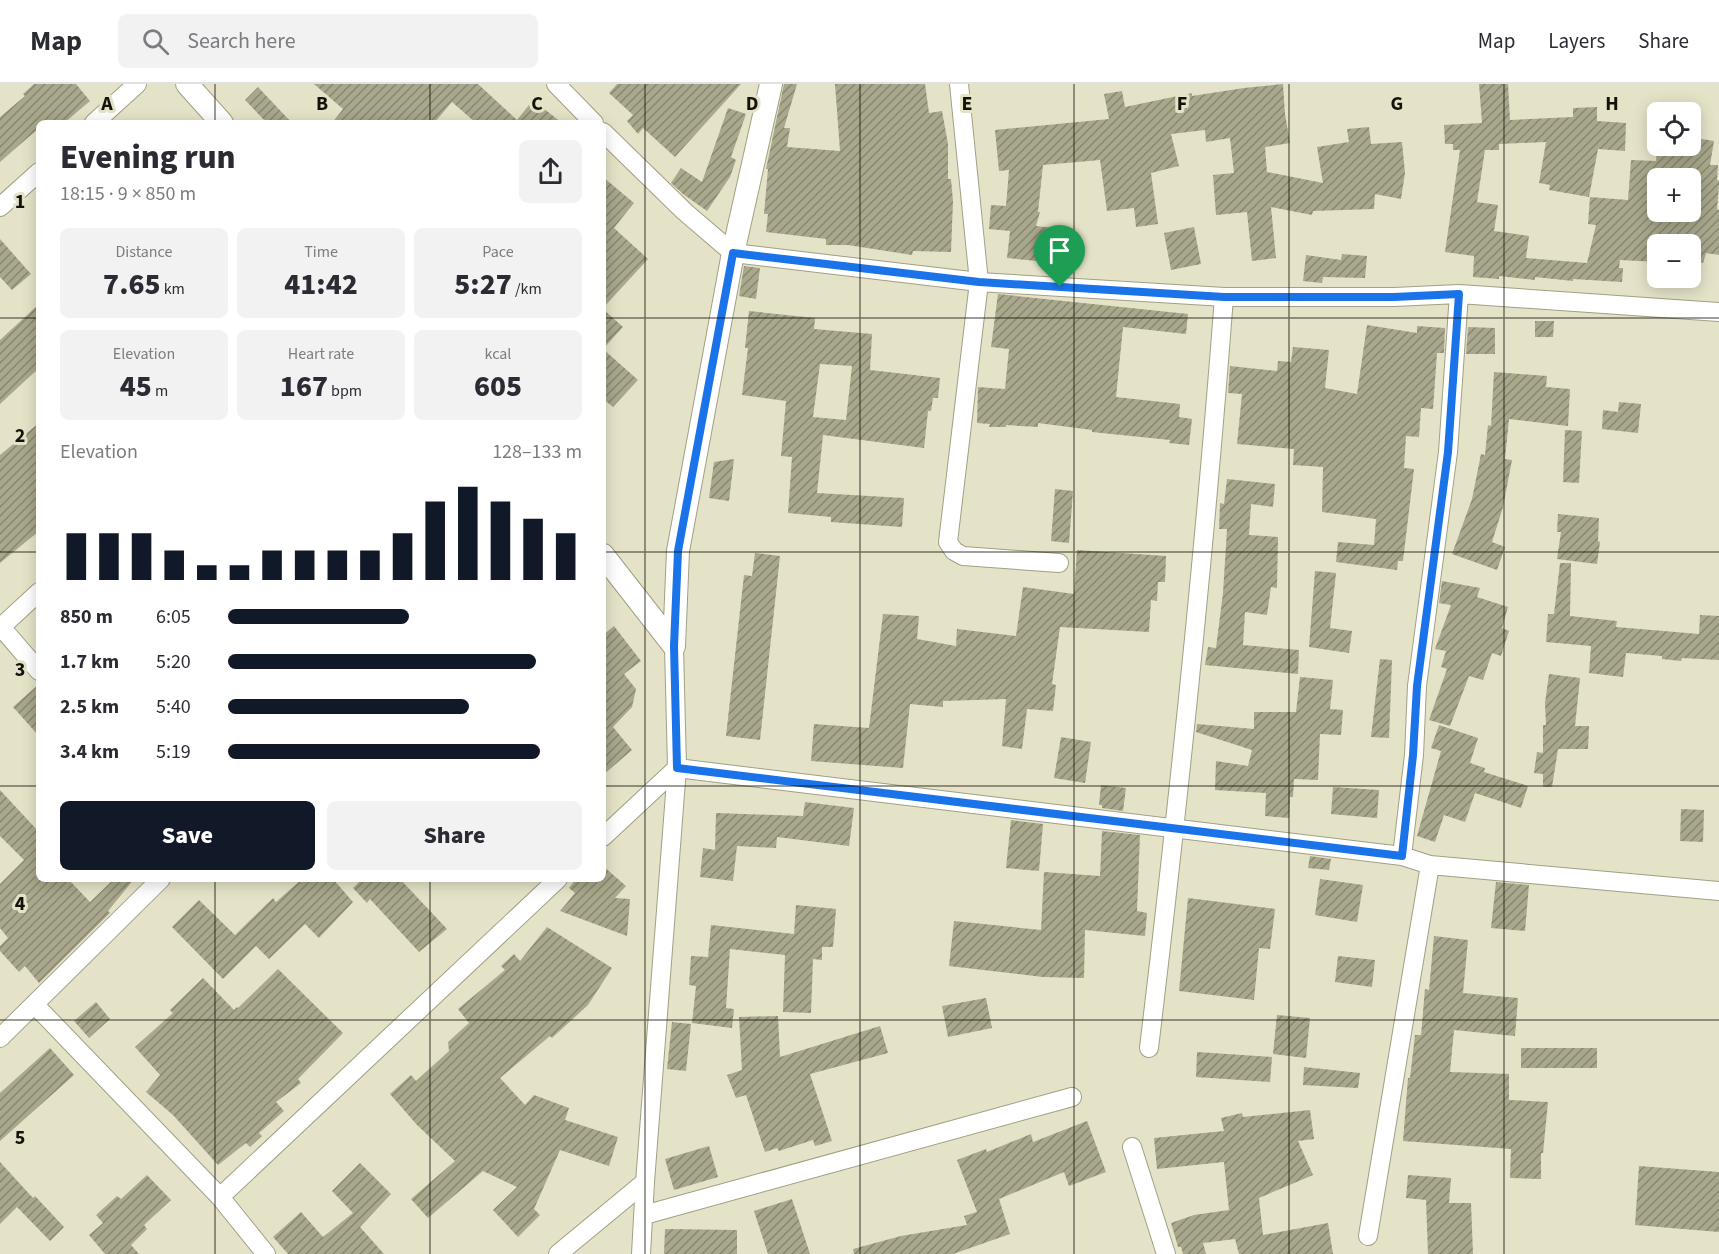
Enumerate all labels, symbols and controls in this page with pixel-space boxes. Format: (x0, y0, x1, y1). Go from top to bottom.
search box (118, 14, 538, 68)
text: Map (30, 21, 82, 61)
icon: search (139, 25, 172, 58)
text: Search here (187, 25, 296, 57)
text: Map (1478, 26, 1515, 56)
text: Layers (1548, 26, 1605, 56)
text: Share (1638, 26, 1689, 56)
text: A (100, 90, 113, 118)
text: B (316, 90, 328, 118)
text: C (531, 90, 543, 118)
text: D (746, 90, 758, 118)
text: E (962, 90, 972, 118)
text: F (1177, 90, 1187, 118)
text: G (1391, 90, 1403, 118)
text: H (1605, 90, 1619, 118)
map controls (1647, 102, 1701, 288)
button: locate (1647, 102, 1701, 156)
text: Evening run (60, 134, 236, 181)
button: share (519, 140, 582, 203)
button: + (1647, 168, 1701, 222)
text: 18:15 · 9 × 850 m (60, 180, 196, 208)
text: 1 (15, 188, 25, 216)
pin (1034, 225, 1085, 287)
icon: arrive (1043, 234, 1076, 267)
button: − (1647, 234, 1701, 288)
text: Distance (116, 241, 172, 263)
text: Time (304, 241, 338, 263)
text: Pace (482, 241, 514, 263)
text: 7.65 (103, 263, 160, 306)
text: 41:42 (284, 263, 358, 306)
text: 5:27 (454, 263, 512, 306)
text: km (160, 278, 185, 300)
text: /km (512, 278, 542, 300)
text: Elevation (113, 343, 175, 365)
text: Heart rate (288, 343, 354, 365)
text: kcal (485, 343, 511, 365)
text: 45 (120, 365, 152, 408)
text: 167 (280, 365, 328, 408)
text: 605 (474, 365, 522, 408)
text: m (152, 380, 168, 402)
text: bpm (328, 380, 362, 402)
text: 2 (15, 422, 25, 450)
text: Elevation (60, 438, 138, 466)
text: 128–133 m (492, 438, 582, 466)
text: 850 m (60, 603, 113, 631)
text: 6:05 (156, 603, 191, 631)
text: 1.7 km (60, 648, 119, 676)
text: 5:20 (156, 648, 191, 676)
text: 3 (15, 656, 25, 684)
text: 2.5 km (60, 693, 119, 721)
text: 5:40 (156, 693, 191, 721)
text: 3.4 km (60, 738, 119, 766)
text: 5:19 (156, 738, 191, 766)
button: Save (60, 801, 315, 870)
button: Share (327, 801, 582, 870)
text: 4 (15, 890, 26, 918)
text: 5 (15, 1124, 25, 1152)

